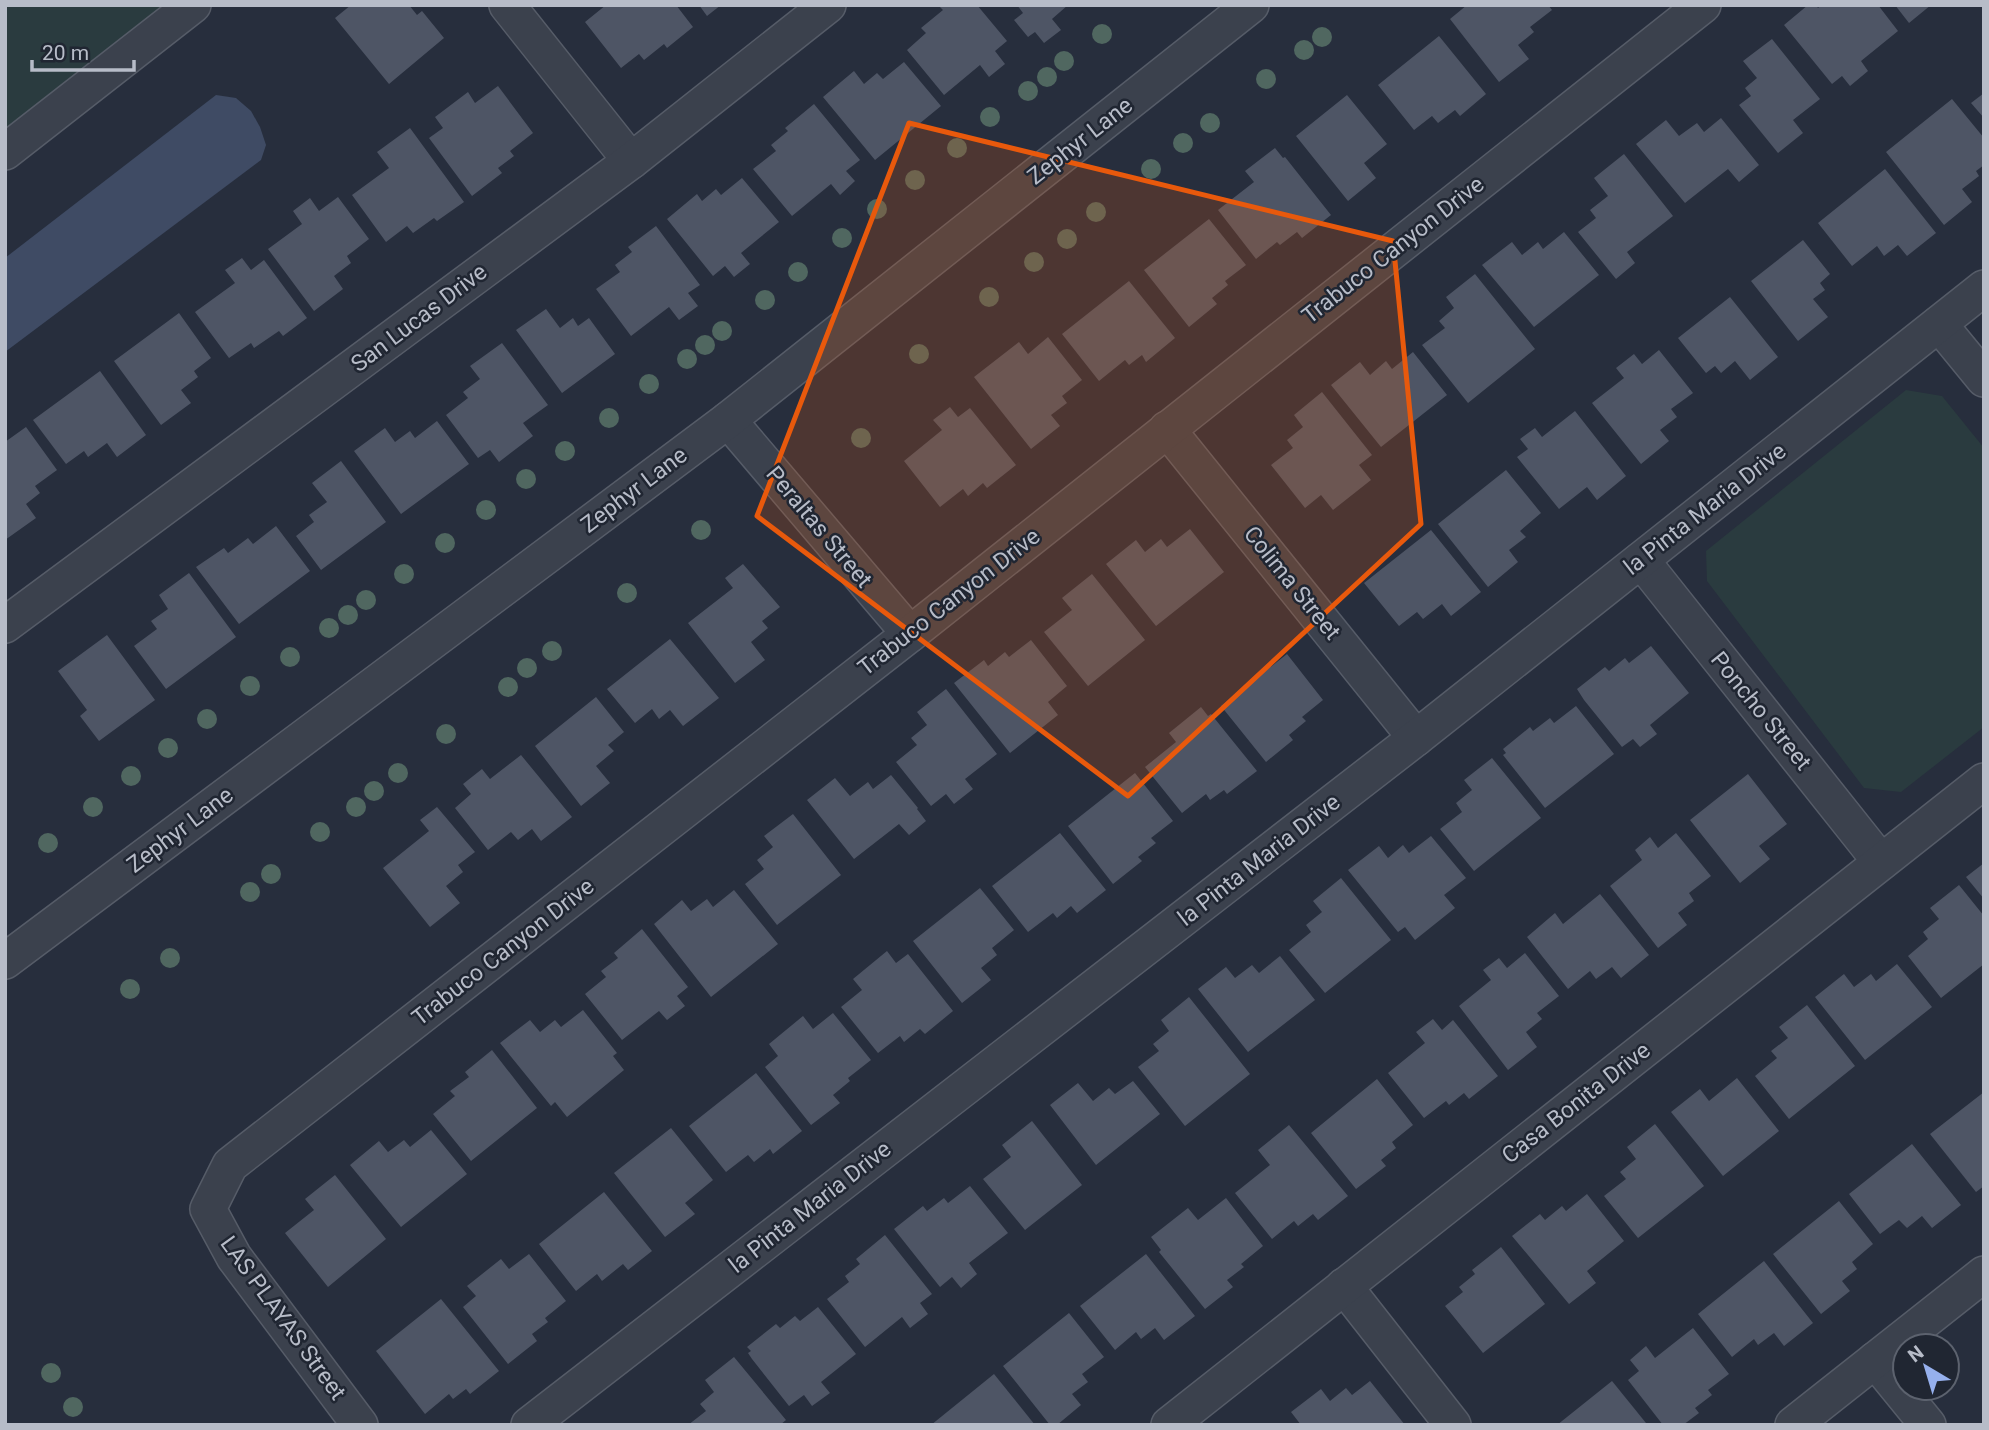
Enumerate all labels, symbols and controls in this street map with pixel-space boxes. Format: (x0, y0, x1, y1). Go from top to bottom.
scale bar (32, 28, 133, 72)
text: 20 m (42, 41, 89, 65)
street label: Zephyr Lane (1022, 92, 1138, 190)
street label: Trabuco Canyon Drive (1297, 171, 1489, 329)
street label: San Lucas Drive (346, 258, 492, 378)
street label: la Pinta Maria Drive (1619, 437, 1791, 581)
street label: Zephyr Lane (576, 441, 692, 539)
street label: Peraltas Street (760, 461, 878, 593)
street label: Colima Street (1238, 521, 1346, 645)
street label: Trabuco Canyon Drive (853, 523, 1045, 681)
street label: Poncho Street (1705, 646, 1817, 776)
street label: Zephyr Lane (122, 781, 238, 879)
street label: la Pinta Maria Drive (1173, 788, 1345, 932)
street label: Trabuco Canyon Drive (407, 873, 599, 1031)
street label: Casa Bonita Drive (1496, 1037, 1656, 1169)
street label: la Pinta Maria Drive (724, 1135, 896, 1279)
street label: LAS PLAYAS Street (215, 1231, 351, 1405)
north arrow (1891, 1332, 1961, 1402)
text: N (1903, 1341, 1928, 1367)

